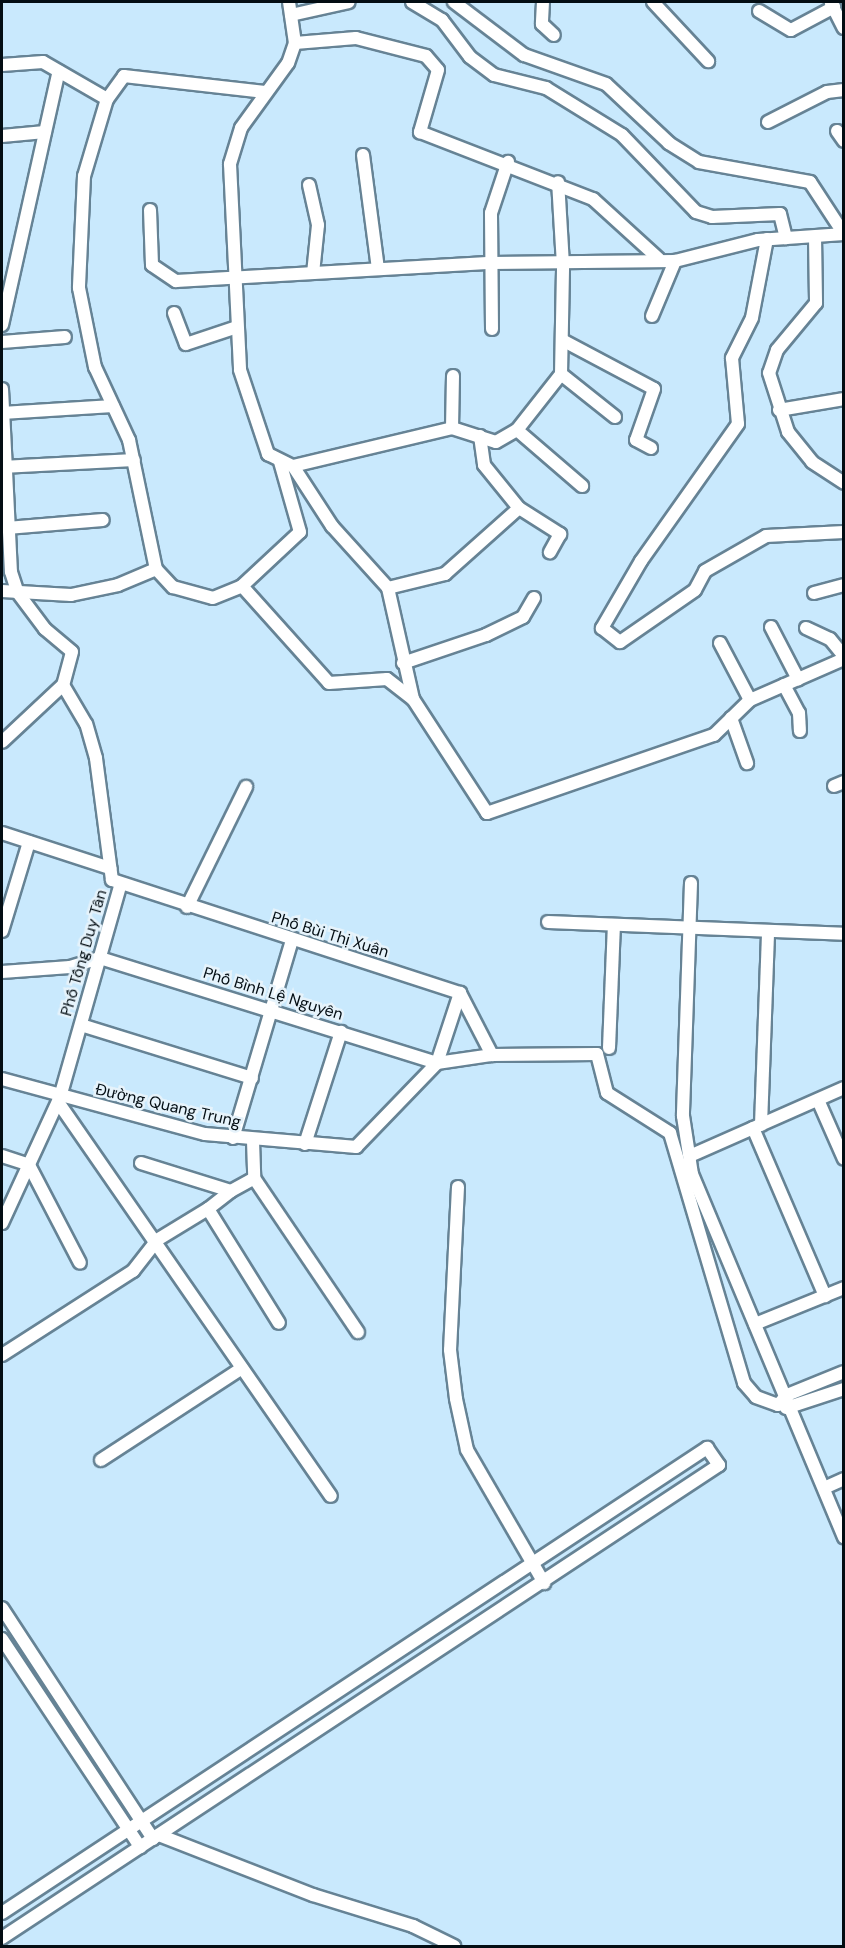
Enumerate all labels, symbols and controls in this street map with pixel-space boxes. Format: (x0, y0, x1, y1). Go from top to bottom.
street label: Phố Tống Duy Tân (57, 888, 111, 1018)
street label: Phố Bùi Thị Xuân (269, 908, 391, 962)
street label: Phố Bình Lệ Nguyên (201, 964, 345, 1024)
street label: Đường Quang Trung (93, 1080, 243, 1132)

